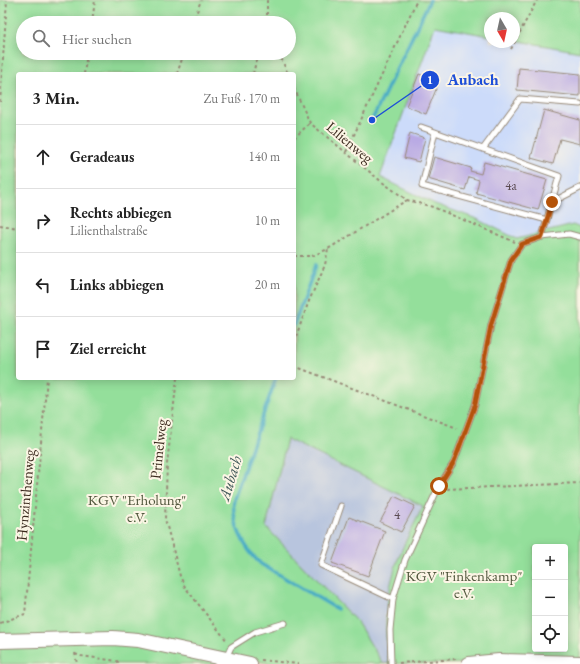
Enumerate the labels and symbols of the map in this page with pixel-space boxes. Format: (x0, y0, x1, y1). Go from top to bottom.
north arrow (484, 12, 520, 48)
callout: Aubach (420, 66, 507, 94)
text: Aubach (446, 69, 499, 90)
text: 1 (427, 72, 433, 88)
street label: Lilienweg (323, 117, 378, 167)
house number: 4a (505, 177, 518, 194)
route end (543, 193, 561, 211)
street label: Primelweg (145, 418, 171, 480)
street label: Hynzinthenweg (12, 448, 39, 542)
water label: Aubach (213, 453, 247, 504)
route start (430, 477, 448, 495)
park label: KGV "Erholung" e.V. (88, 490, 186, 526)
house number: 4 (394, 506, 401, 523)
park label: KGV "Finkenkamp" e.V. (406, 566, 522, 602)

